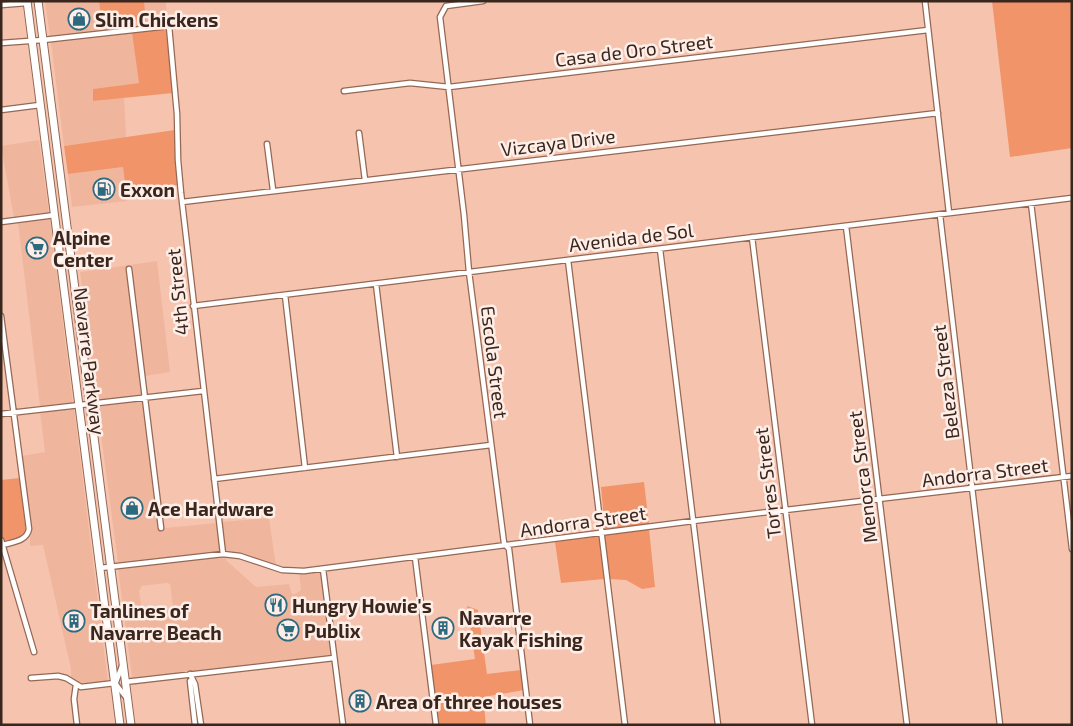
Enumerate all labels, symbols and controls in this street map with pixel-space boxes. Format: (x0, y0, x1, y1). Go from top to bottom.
shop icon: Slim Chickens (67, 7, 91, 31)
place label: Slim Chickens (95, 8, 218, 31)
street label: Casa de Oro Street (554, 29, 714, 71)
street label: Vizcaya Drive (499, 124, 617, 160)
fuel station icon: Exxon (92, 177, 116, 201)
place label: Exxon (120, 178, 175, 201)
street label: Avenida de Sol (567, 218, 695, 256)
place label: Alpine Center (53, 226, 113, 271)
supermarket icon: Alpine Center (25, 236, 49, 260)
street label: 4th Street (161, 248, 193, 336)
street label: Navarre Parkway (70, 286, 110, 436)
street label: Escola Street (477, 304, 513, 420)
street label: Beleza Street (927, 324, 963, 440)
street label: Menorca Street (842, 410, 882, 544)
street label: Torres Street (749, 426, 785, 540)
street label: Andorra Street (920, 453, 1050, 491)
shop icon: Ace Hardware (120, 496, 144, 520)
place label: Ace Hardware (148, 497, 274, 520)
street label: Andorra Street (518, 501, 648, 541)
restaurant icon: Hungry Howie's (264, 593, 288, 617)
place label: Hungry Howie's (292, 594, 432, 618)
place label: Tanlines of Navarre Beach (90, 599, 222, 644)
place label: Navarre Kayak Fishing (459, 606, 583, 652)
building icon: Tanlines of Navarre Beach (62, 609, 86, 633)
building icon: Navarre Kayak Fishing (431, 616, 455, 640)
supermarket icon: Publix (276, 618, 300, 642)
place label: Publix (304, 619, 361, 642)
building icon: Area of three houses (348, 689, 372, 713)
place label: Area of three houses (376, 690, 562, 713)

